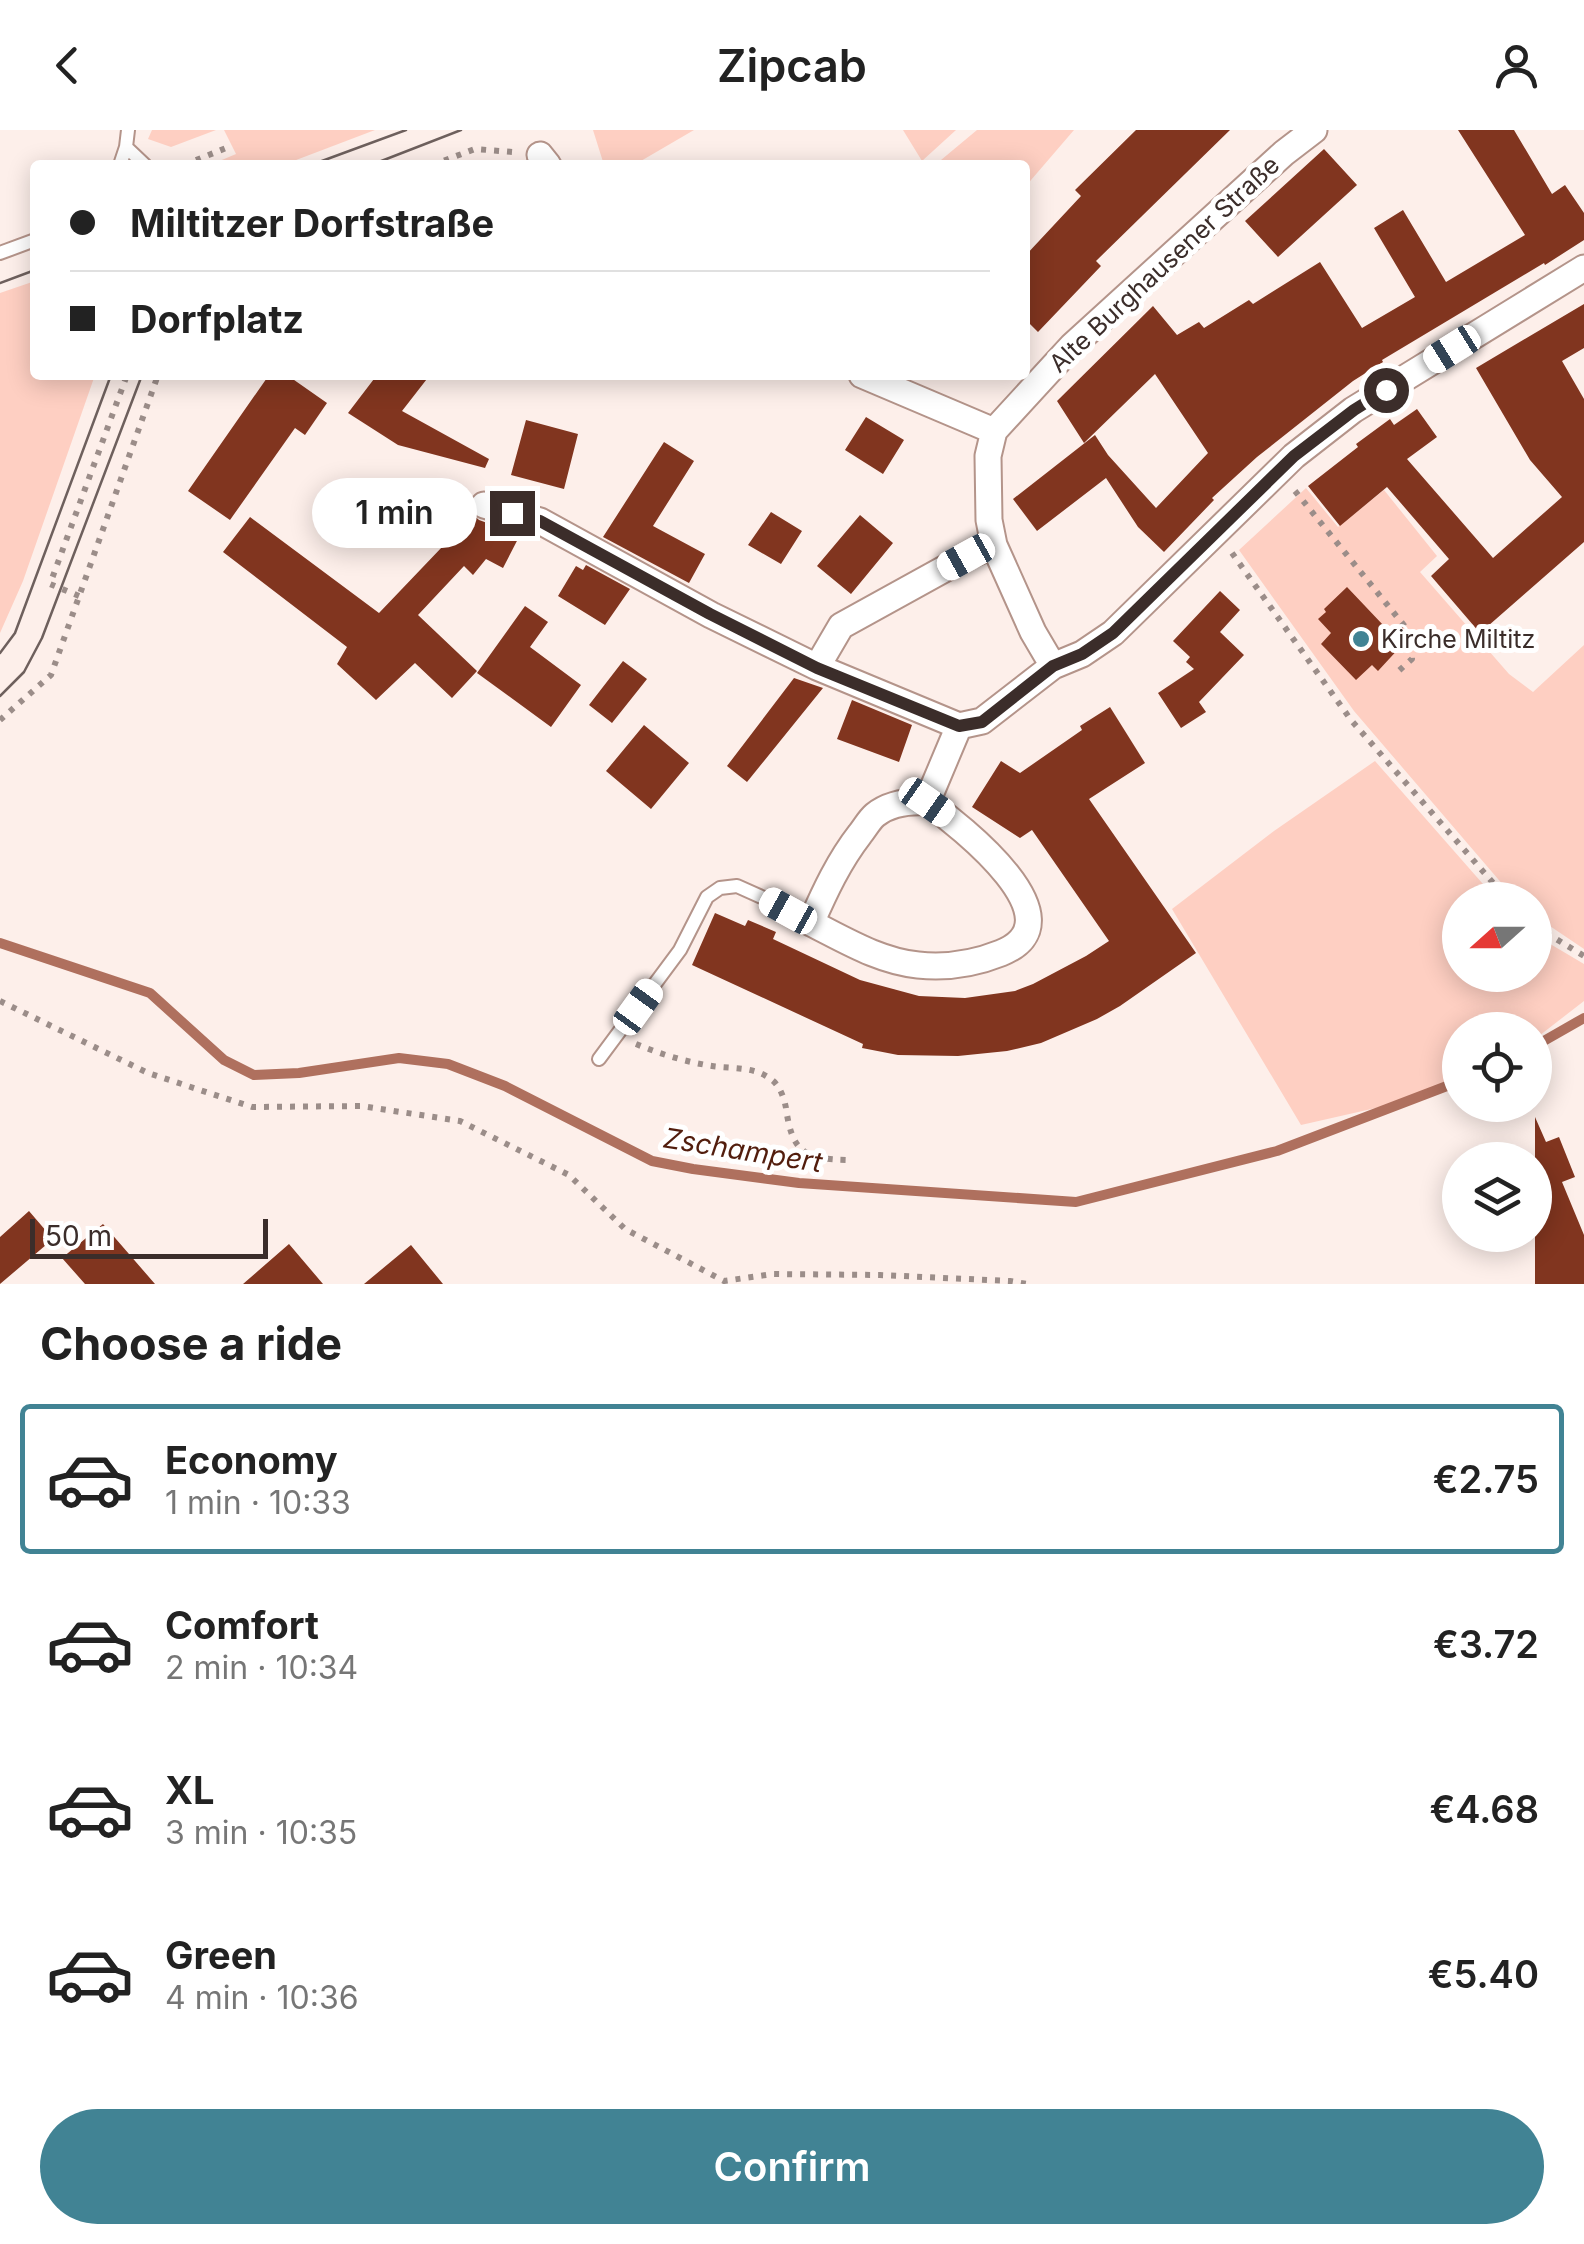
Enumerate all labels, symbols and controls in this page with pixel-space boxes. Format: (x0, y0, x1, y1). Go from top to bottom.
icon: back (40, 38, 95, 93)
text: Zipcab (717, 38, 867, 93)
icon: person (1489, 38, 1544, 93)
street label: Alte Burghausener Straße (1043, 150, 1285, 378)
text: Miltitzer Dorfstraße (130, 200, 494, 246)
text: Dorfplatz (130, 296, 304, 342)
car (1419, 320, 1485, 378)
route start (1364, 368, 1409, 413)
callout: 1 min (312, 478, 477, 548)
route end (490, 491, 535, 536)
text: 1 min (355, 493, 434, 532)
car (932, 529, 1000, 585)
place label: Kirche Miltitz (1381, 624, 1535, 654)
marker: Kirche Miltitz (1350, 628, 1372, 650)
car (894, 773, 960, 831)
north arrow (1442, 882, 1552, 992)
map controls (1442, 882, 1552, 1252)
car (754, 883, 822, 939)
car (608, 974, 668, 1040)
button: locate (1442, 1012, 1552, 1122)
water label: Zschampert (661, 1121, 826, 1179)
button: layers (1442, 1142, 1552, 1252)
scale bar (30, 1214, 268, 1258)
text: 50 m (45, 1219, 112, 1253)
text: Choose a ride (40, 1316, 342, 1371)
icon: car (45, 1434, 135, 1524)
text: Economy (165, 1437, 338, 1483)
text: €2.75 (1433, 1456, 1539, 1502)
text: 1 min · 10:33 (165, 1483, 351, 1522)
icon: car (45, 1599, 135, 1689)
text: Comfort (165, 1602, 319, 1648)
text: €3.72 (1433, 1621, 1539, 1667)
text: 2 min · 10:34 (165, 1648, 358, 1687)
icon: car (45, 1764, 135, 1854)
text: XL (165, 1767, 215, 1813)
text: €4.68 (1429, 1786, 1539, 1832)
text: 3 min · 10:35 (165, 1813, 357, 1852)
icon: car (45, 1929, 135, 2019)
text: Green (165, 1932, 277, 1978)
text: €5.40 (1428, 1951, 1539, 1997)
text: 4 min · 10:36 (165, 1978, 359, 2017)
button: Confirm (40, 2109, 1544, 2224)

